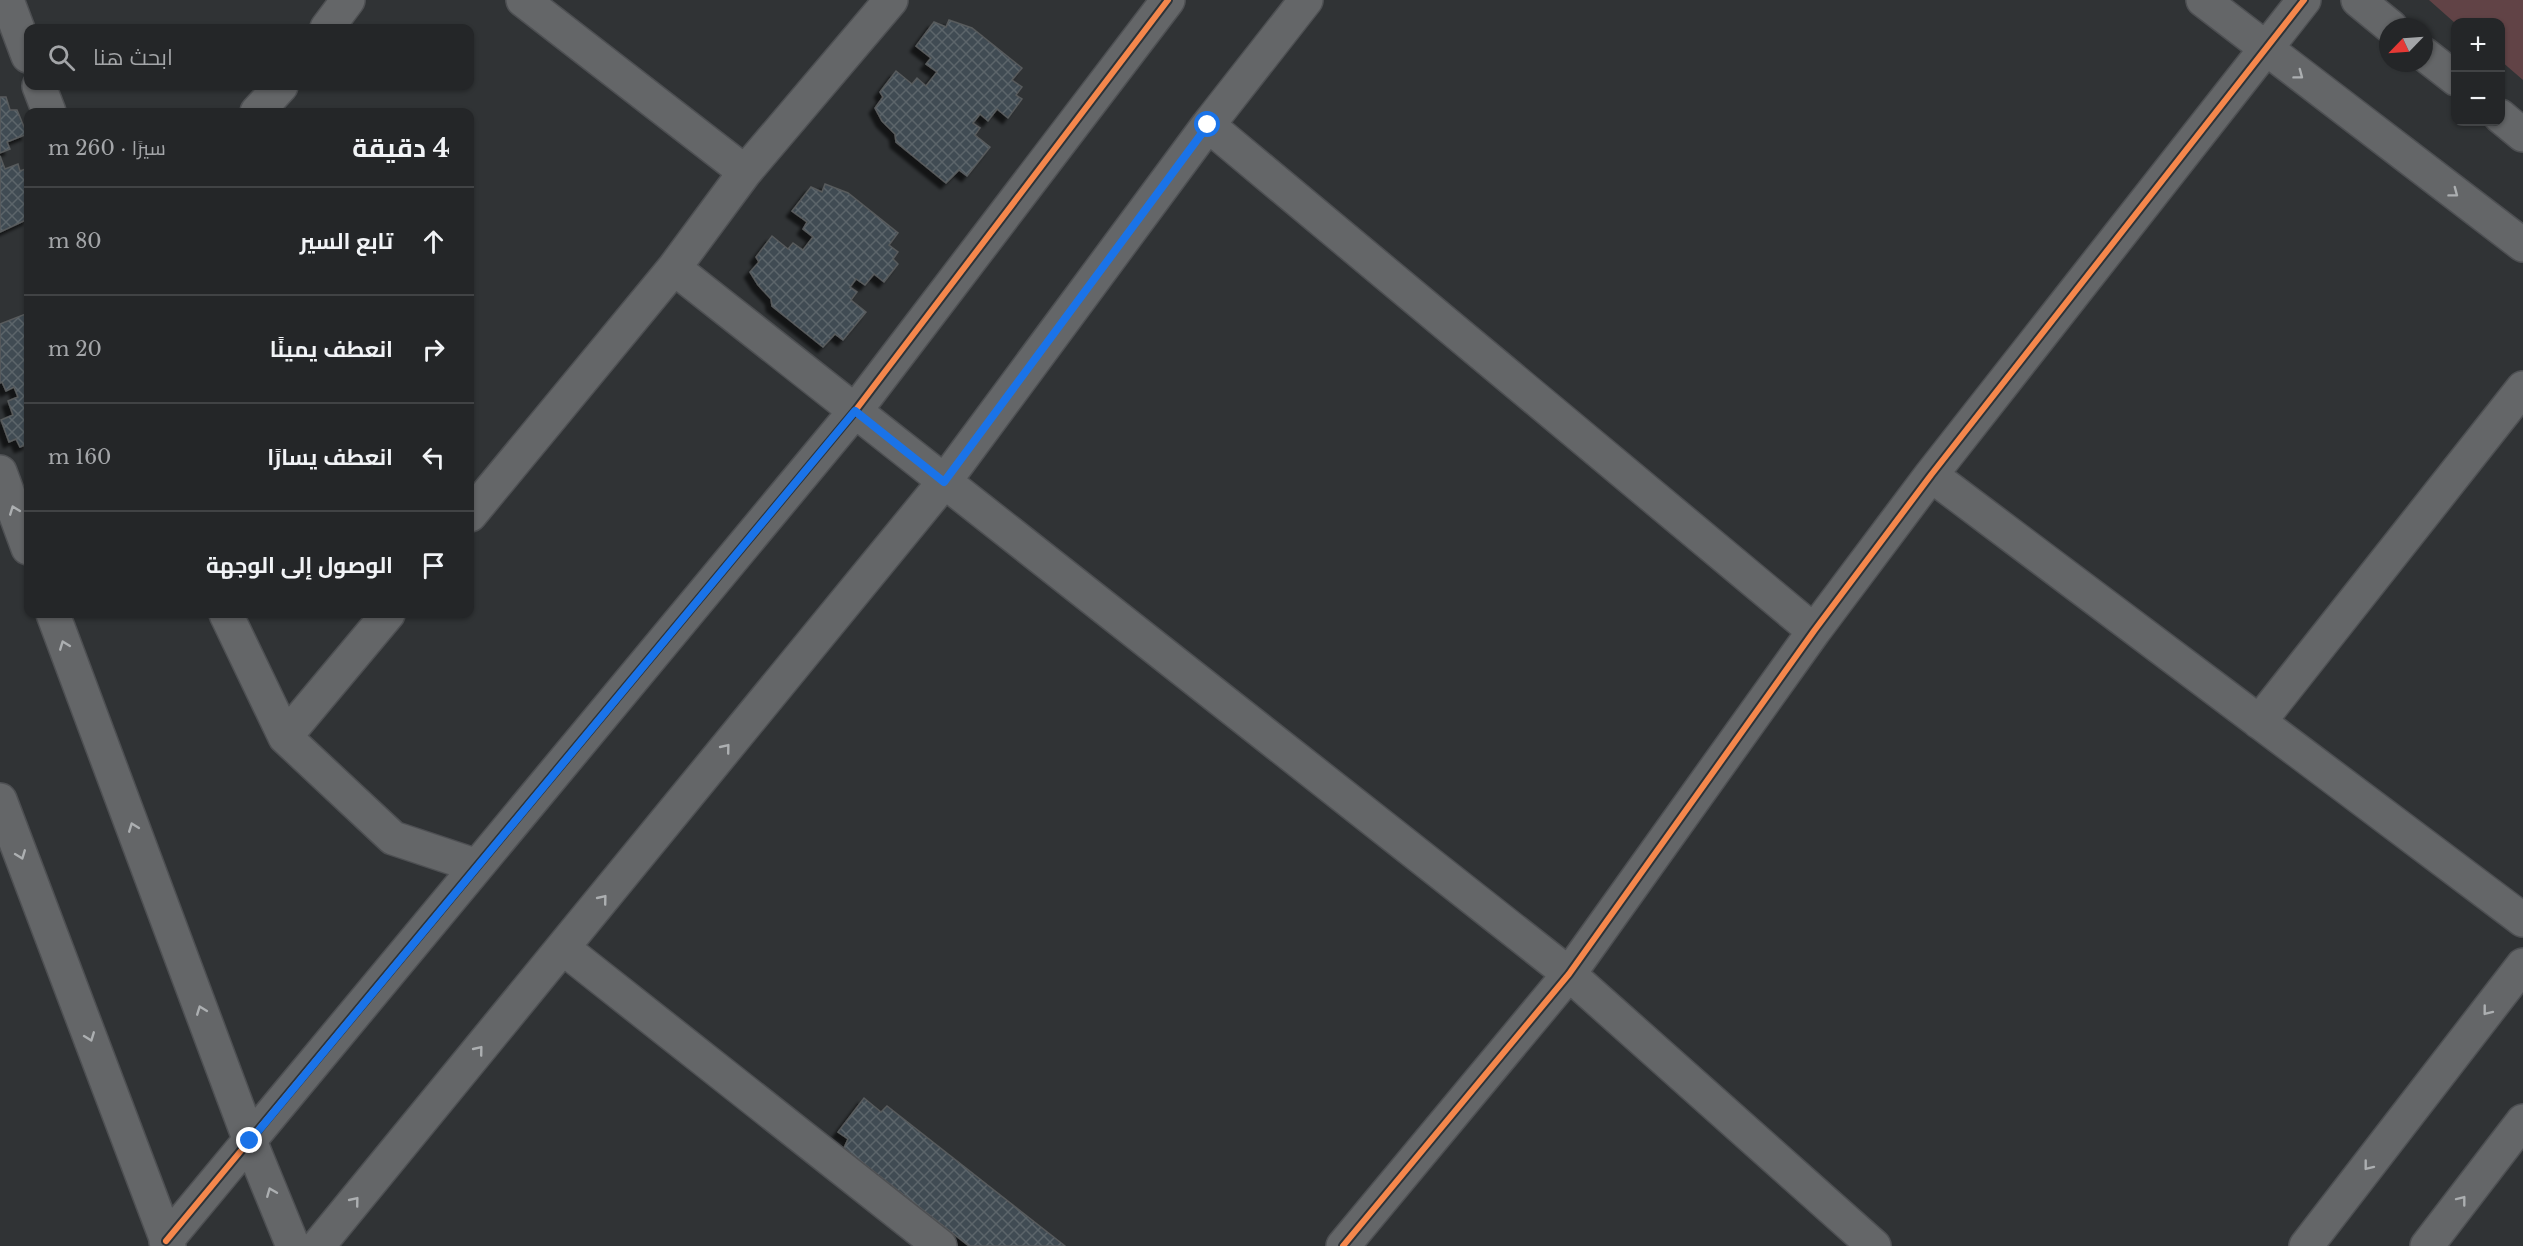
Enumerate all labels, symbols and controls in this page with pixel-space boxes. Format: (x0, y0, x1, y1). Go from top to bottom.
north arrow (2379, 18, 2433, 72)
map controls (2451, 18, 2505, 126)
button: + (2451, 18, 2505, 72)
search box (24, 24, 474, 90)
icon: search (45, 41, 78, 74)
text: ابحث هنا (93, 44, 173, 71)
one-way arrow (2292, 67, 2303, 78)
button: − (2451, 72, 2505, 126)
route start (1194, 111, 1220, 137)
text: 4 دقيقة (352, 132, 450, 164)
text: سيرًا · 260 m (48, 136, 166, 160)
one-way arrow (2447, 185, 2458, 196)
icon: ahead (417, 225, 450, 258)
text: تابع السير (300, 228, 393, 255)
text: 80 m (48, 229, 102, 253)
icon: right (417, 333, 450, 366)
text: انعطف يمينًا (270, 336, 393, 363)
text: 20 m (48, 337, 102, 361)
icon: left (417, 441, 450, 474)
text: انعطف يسارًا (267, 444, 393, 471)
text: 160 m (48, 445, 111, 469)
one-way arrow (9, 505, 22, 516)
icon: arrive (417, 549, 450, 582)
text: الوصول إلى الوجهة (206, 552, 393, 579)
one-way arrow (59, 640, 72, 650)
one-way arrow (719, 744, 730, 755)
one-way arrow (127, 822, 140, 833)
one-way arrow (13, 849, 26, 860)
one-way arrow (596, 895, 607, 906)
one-way arrow (196, 1005, 208, 1016)
one-way arrow (2484, 1005, 2495, 1016)
one-way arrow (82, 1032, 95, 1042)
one-way arrow (472, 1046, 483, 1057)
route end (236, 1127, 262, 1153)
one-way arrow (2364, 1159, 2375, 1170)
one-way arrow (266, 1187, 278, 1198)
one-way arrow (2455, 1195, 2466, 1206)
one-way arrow (348, 1197, 359, 1208)

